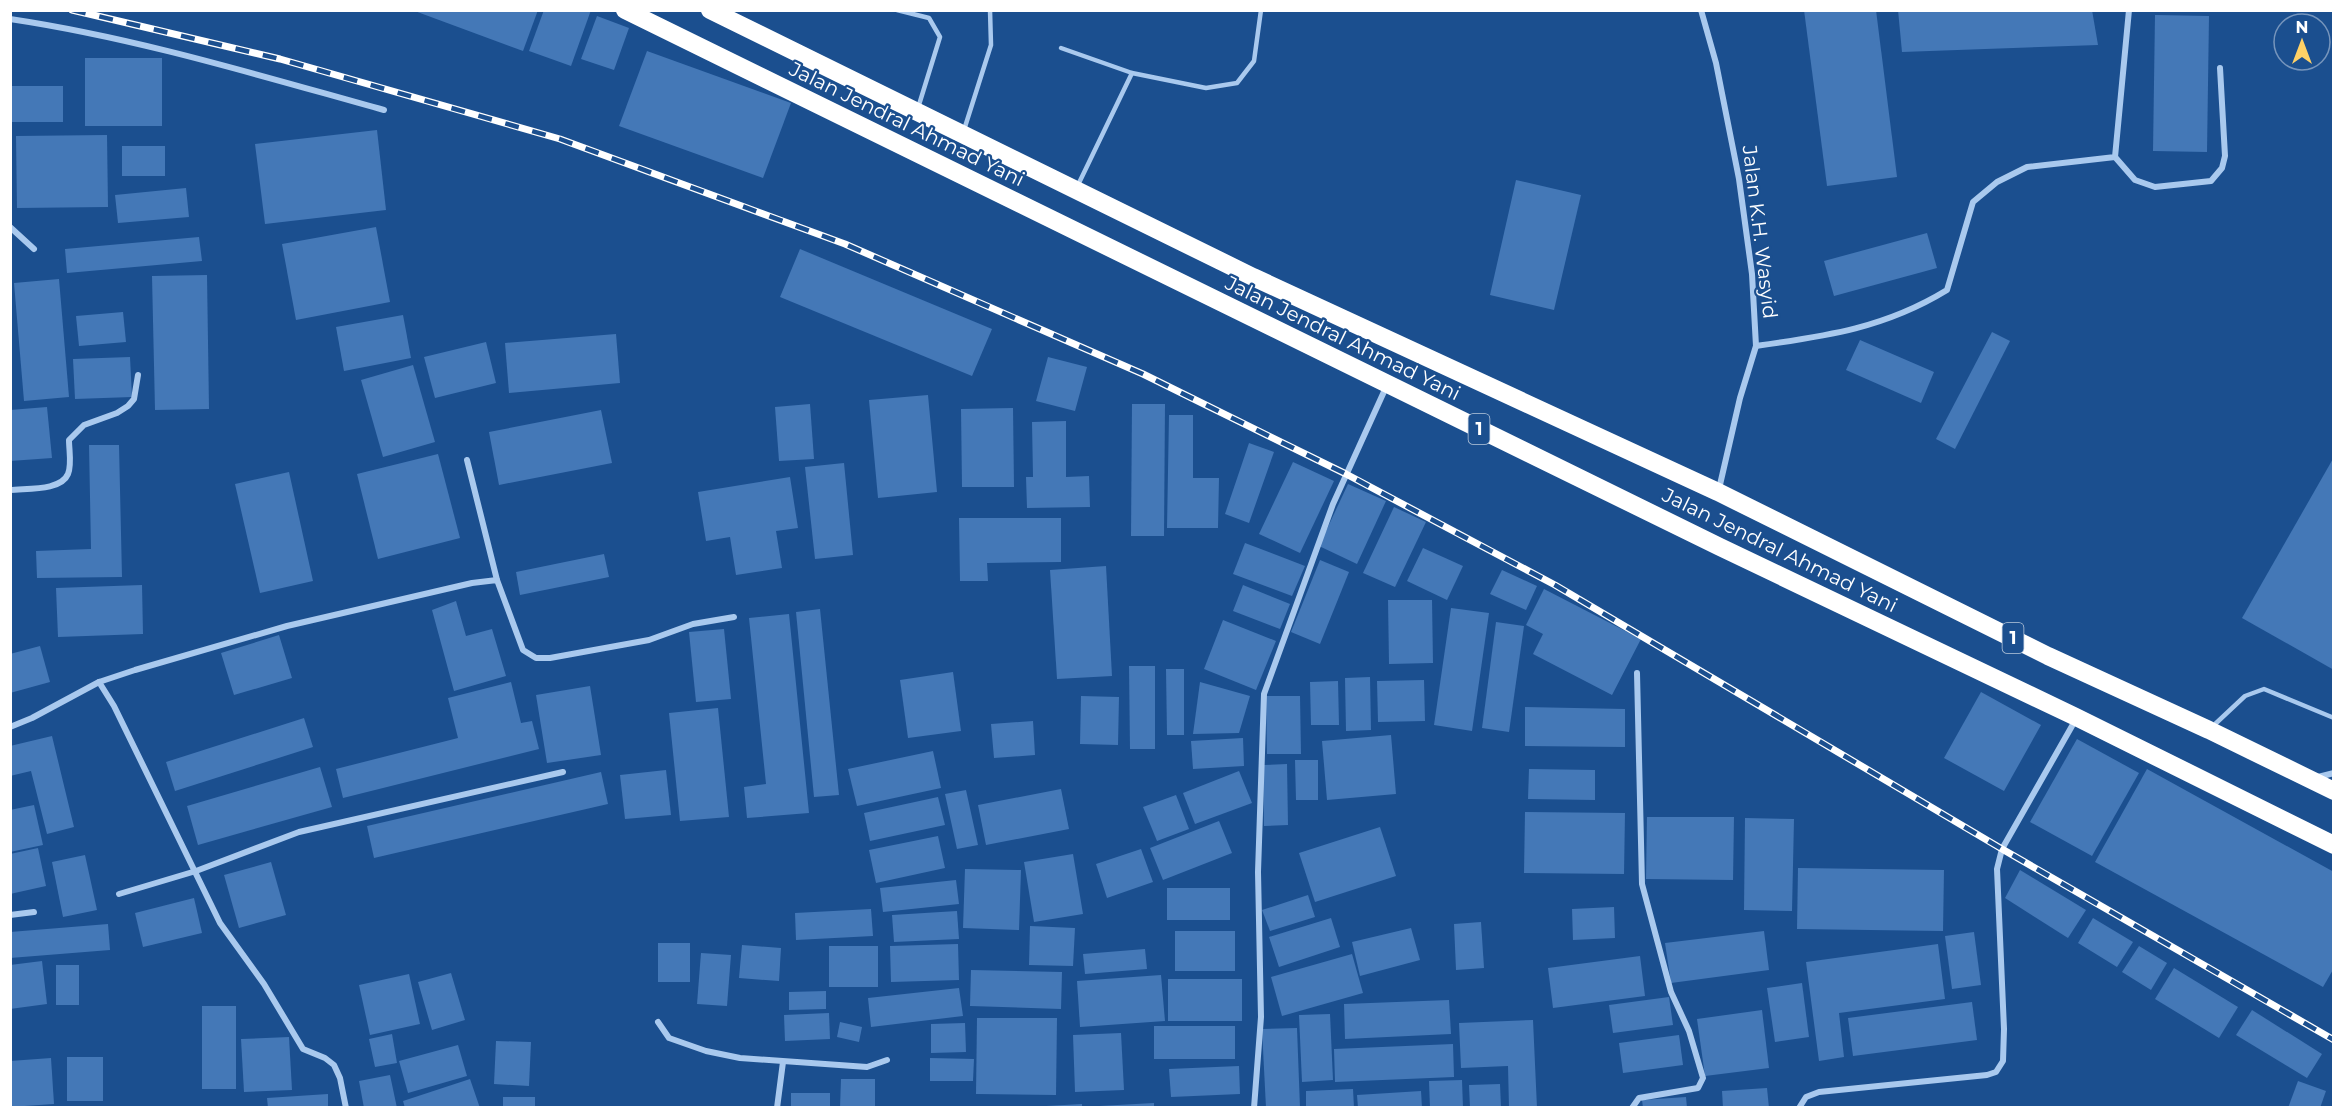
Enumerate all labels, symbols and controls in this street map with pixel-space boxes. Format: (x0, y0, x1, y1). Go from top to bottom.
north arrow (2272, 12, 2332, 72)
text: N (2296, 18, 2308, 37)
street label: Jalan Jendral Ahmad Yani (785, 56, 1028, 191)
street label: Jalan K.H. Wasyid (1737, 143, 1783, 320)
street label: Jalan Jendral Ahmad Yani (1221, 270, 1464, 405)
road number: 1 (1468, 414, 1490, 444)
street label: Jalan Jendral Ahmad Yani (1658, 482, 1901, 617)
road number: 1 (2002, 623, 2024, 653)

